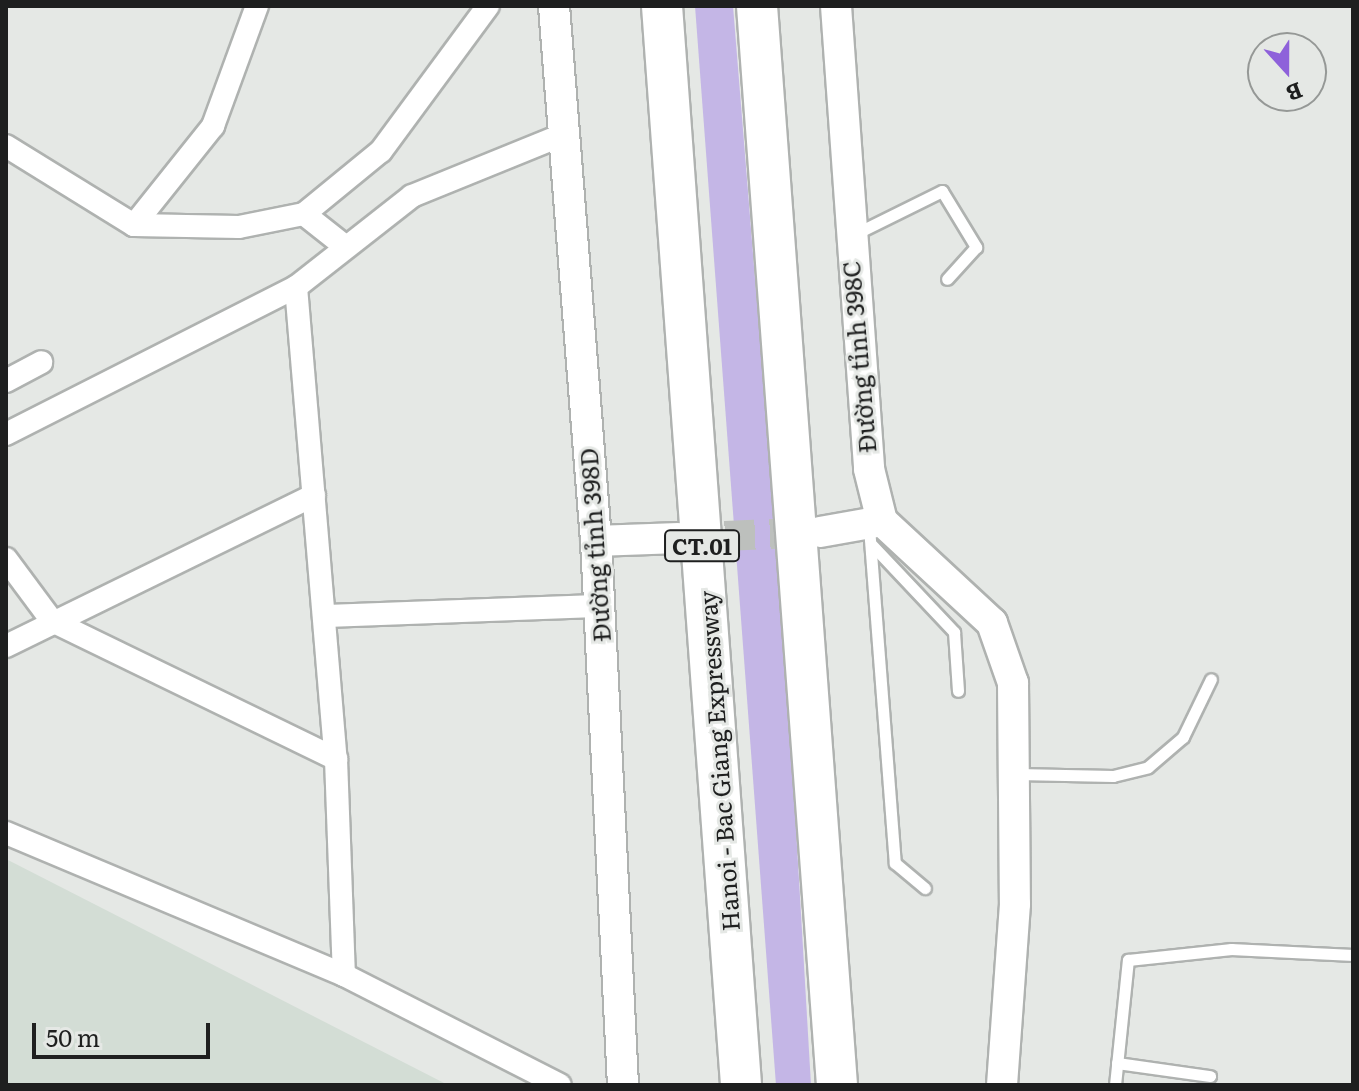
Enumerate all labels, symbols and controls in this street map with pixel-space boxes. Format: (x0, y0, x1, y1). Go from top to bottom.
north arrow (1247, 32, 1327, 112)
text: B (1282, 75, 1308, 111)
street label: Đường tỉnh 398C (835, 260, 881, 454)
street label: Đường tỉnh 398D (573, 447, 615, 643)
road number: CT.01 (664, 528, 740, 564)
street label: Hanoi - Bac Giang Expressway (692, 590, 744, 932)
scale bar (36, 1007, 214, 1057)
text: 50 m (46, 1019, 100, 1054)

